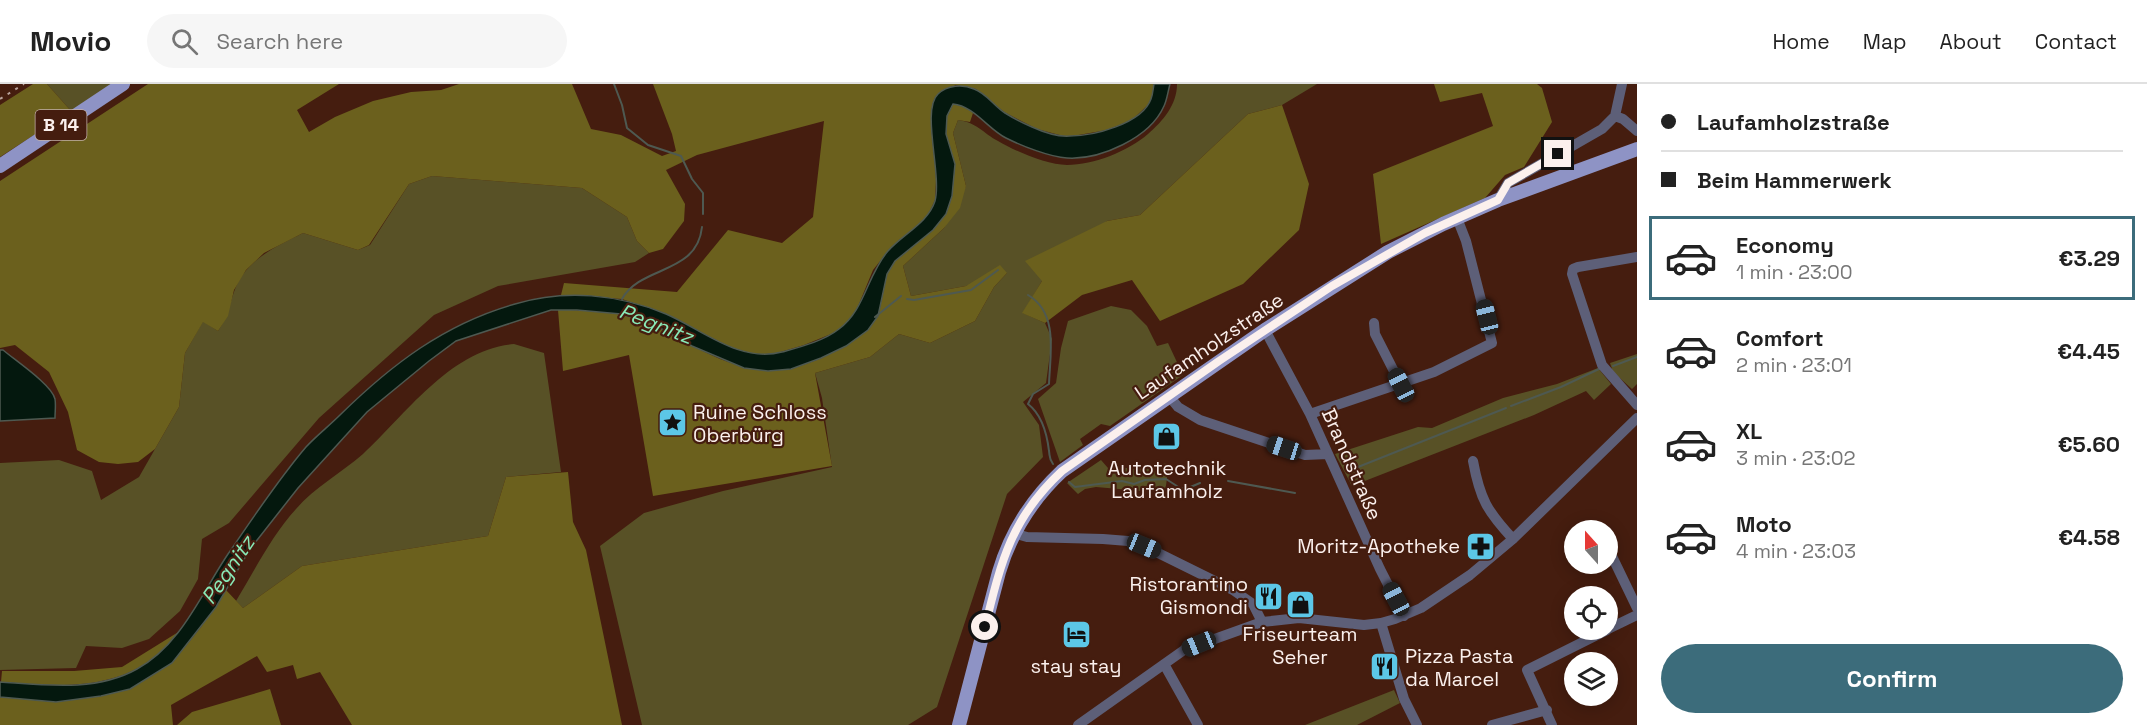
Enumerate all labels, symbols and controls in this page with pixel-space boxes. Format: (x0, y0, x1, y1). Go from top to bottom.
search box (147, 14, 567, 68)
text: Movio (30, 23, 111, 59)
icon: search (168, 25, 201, 58)
text: Search here (216, 27, 343, 55)
text: Home (1772, 28, 1830, 55)
text: Map (1863, 28, 1907, 55)
text: About (1940, 28, 2002, 55)
text: Contact (2035, 28, 2117, 55)
text: Laufamholzstraße (1697, 108, 1890, 136)
road number: B 14 (36, 110, 86, 140)
route end (1544, 140, 1571, 167)
text: Beim Hammerwerk (1697, 166, 1892, 194)
icon: car (1664, 231, 1718, 285)
text: Economy (1736, 231, 1834, 259)
text: €3.29 (2059, 244, 2120, 272)
text: 1 min · 23:00 (1736, 259, 1853, 285)
street label: Laufamholzstraße (1129, 286, 1289, 406)
water label: Pegnitz (615, 297, 699, 351)
car (1474, 297, 1500, 337)
icon: car (1664, 324, 1718, 378)
text: Comfort (1736, 324, 1824, 352)
text: €4.45 (2057, 337, 2120, 365)
text: 2 min · 23:01 (1736, 352, 1852, 378)
car (1385, 365, 1417, 405)
place label: Ruine Schloss Oberbürg (693, 399, 827, 448)
street label: Brandstraße (1316, 404, 1388, 524)
place icon: Ruine Schloss Oberbürg (656, 407, 688, 439)
icon: car (1664, 417, 1718, 471)
text: XL (1736, 417, 1762, 445)
shop icon: Autotechnik Laufamholz (1151, 421, 1183, 453)
text: €5.60 (2058, 430, 2120, 458)
car (1264, 434, 1304, 462)
text: 3 min · 23:02 (1736, 445, 1856, 471)
place label: Autotechnik Laufamholz (1108, 455, 1226, 504)
icon: car (1664, 510, 1718, 564)
text: Moto (1736, 510, 1792, 538)
north arrow (1564, 520, 1618, 574)
map controls (1564, 520, 1618, 706)
text: €4.58 (2058, 523, 2120, 551)
water label: Pegnitz (195, 529, 261, 609)
pharmacy icon: Moritz-Apotheke (1465, 530, 1497, 562)
car (1124, 531, 1164, 561)
place label: Moritz-Apotheke (1297, 533, 1460, 559)
text: 4 min · 23:03 (1736, 538, 1856, 564)
place label: Ristorantino Gismondi (1130, 571, 1248, 620)
car (1380, 579, 1412, 619)
restaurant icon: Ristorantino Gismondi (1253, 580, 1285, 612)
button: locate (1564, 586, 1618, 640)
shop icon: Friseurteam Seher (1284, 588, 1316, 620)
route start (971, 613, 998, 640)
hotel icon: stay stay (1060, 619, 1092, 651)
place label: Friseurteam Seher (1243, 621, 1357, 670)
car (1179, 629, 1219, 659)
place label: Pizza Pasta da Marcel (1405, 643, 1514, 692)
button: Confirm (1661, 644, 2123, 713)
restaurant icon: Pizza Pasta da Marcel (1368, 651, 1400, 683)
button: layers (1564, 652, 1618, 706)
place label: stay stay (1030, 653, 1122, 679)

